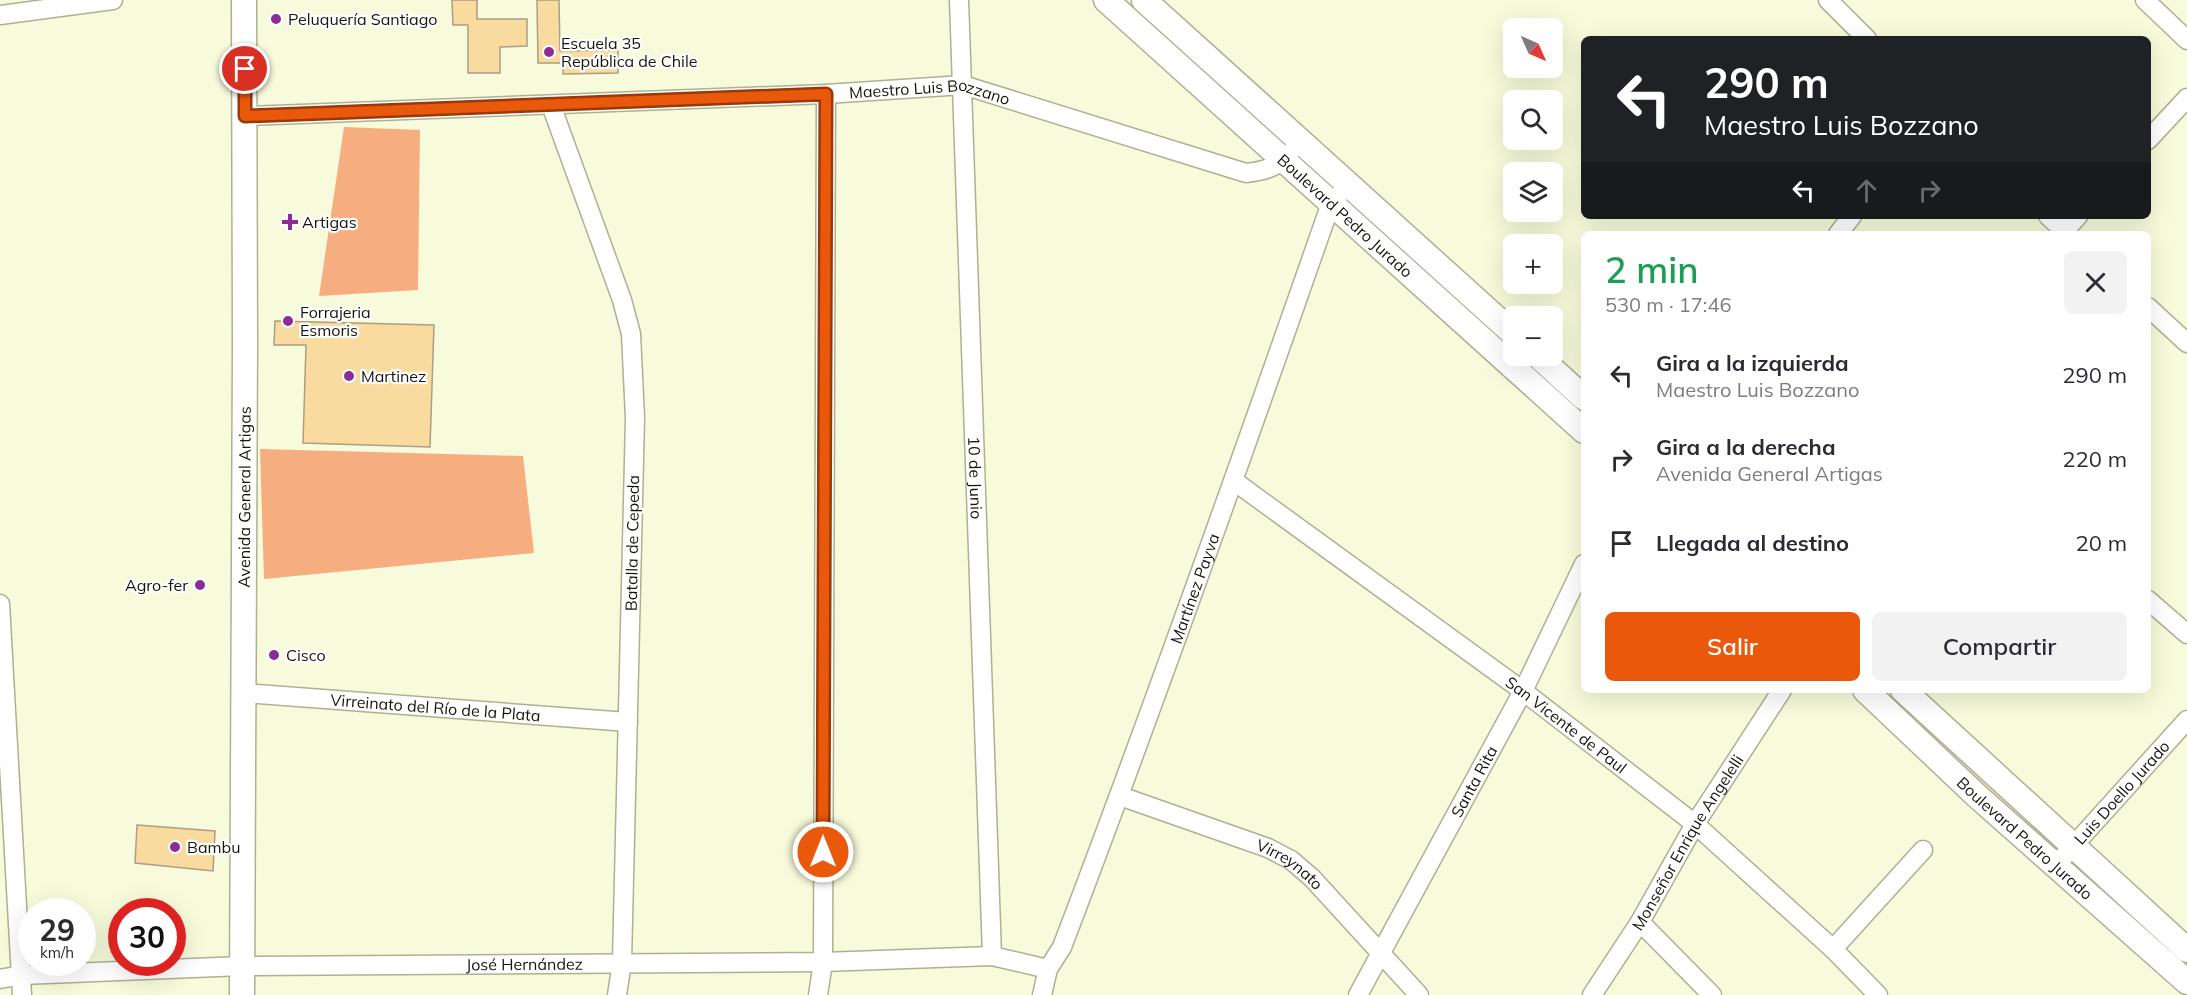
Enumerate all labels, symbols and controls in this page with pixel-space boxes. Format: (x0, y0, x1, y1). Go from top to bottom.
place label: Peluquería Santiago (288, 9, 437, 29)
marker: Peluquería Santiago (269, 12, 283, 26)
north arrow (1503, 18, 1563, 78)
map controls (1503, 18, 1563, 366)
place label: Escuela 35 República de Chile (561, 33, 697, 71)
pin (219, 43, 270, 94)
marker: Escuela 35 República de Chile (542, 45, 556, 59)
icon: arrive (228, 52, 261, 85)
text: 290 m (1704, 56, 1829, 109)
icon: left (1605, 60, 1683, 138)
street label: Maestro Luis Bozzano (848, 75, 1013, 109)
button: search (1503, 90, 1563, 150)
text: Maestro Luis Bozzano (1704, 108, 1979, 142)
street label: Boulevard Pedro Jurado (1273, 150, 1417, 282)
button: layers (1503, 162, 1563, 222)
icon: left (1787, 174, 1820, 207)
icon: ahead (1850, 174, 1883, 207)
icon: right (1913, 174, 1946, 207)
place label: Artigas (302, 212, 357, 232)
marker: Artigas (283, 215, 297, 229)
button: + (1503, 234, 1563, 294)
text: 2 min (1605, 247, 1699, 292)
button: close (2064, 251, 2127, 314)
text: 530 m · 17:46 (1605, 292, 1731, 317)
place label: Forrajeria Esmoris (300, 302, 371, 340)
button: − (1503, 306, 1563, 366)
marker: Forrajeria Esmoris (281, 314, 295, 328)
text: Gira a la izquierda (1656, 349, 1849, 377)
icon: left (1605, 359, 1638, 392)
text: 290 m (2062, 361, 2127, 389)
place label: Martinez (361, 366, 426, 386)
marker: Martinez (342, 369, 356, 383)
text: Maestro Luis Bozzano (1656, 377, 1859, 402)
street label: Avenida General Artigas (234, 406, 255, 588)
text: Gira a la derecha (1656, 433, 1836, 461)
street label: 10 de Junio (964, 436, 987, 519)
icon: right (1605, 443, 1638, 476)
text: 220 m (2062, 445, 2127, 473)
text: Avenida General Artigas (1656, 461, 1883, 486)
street label: Batalla de Cepeda (621, 475, 643, 611)
icon: arrive (1605, 527, 1638, 560)
text: Llegada al destino (1656, 529, 1849, 557)
text: 20 m (2076, 529, 2127, 557)
street label: Martínez Payva (1166, 531, 1224, 646)
place label: Agro-fer (125, 575, 188, 595)
marker: Agro-fer (193, 578, 207, 592)
button: Salir (1605, 612, 1860, 681)
button: Compartir (1872, 612, 2127, 681)
place label: Cisco (286, 645, 326, 665)
marker: Cisco (267, 648, 281, 662)
street label: San Vicente de Paul (1502, 672, 1631, 778)
street label: Virreinato del Río de la Plata (330, 690, 541, 725)
street label: Luis Doello Jurado (2070, 736, 2174, 848)
street label: Santa Rita (1446, 742, 1501, 821)
street label: Monseñor Enrique Angelelli (1627, 751, 1747, 934)
street label: Boulevard Pedro Jurado (1953, 772, 2097, 904)
position arrow (791, 820, 855, 884)
street label: Virreynato (1254, 835, 1328, 894)
place label: Bambu (187, 837, 240, 857)
marker: Bambu (168, 840, 182, 854)
speed limit sign: 30 (108, 898, 186, 976)
text: 29 (39, 911, 75, 949)
text: km/h (40, 943, 74, 962)
street label: José Hernández (466, 954, 583, 974)

